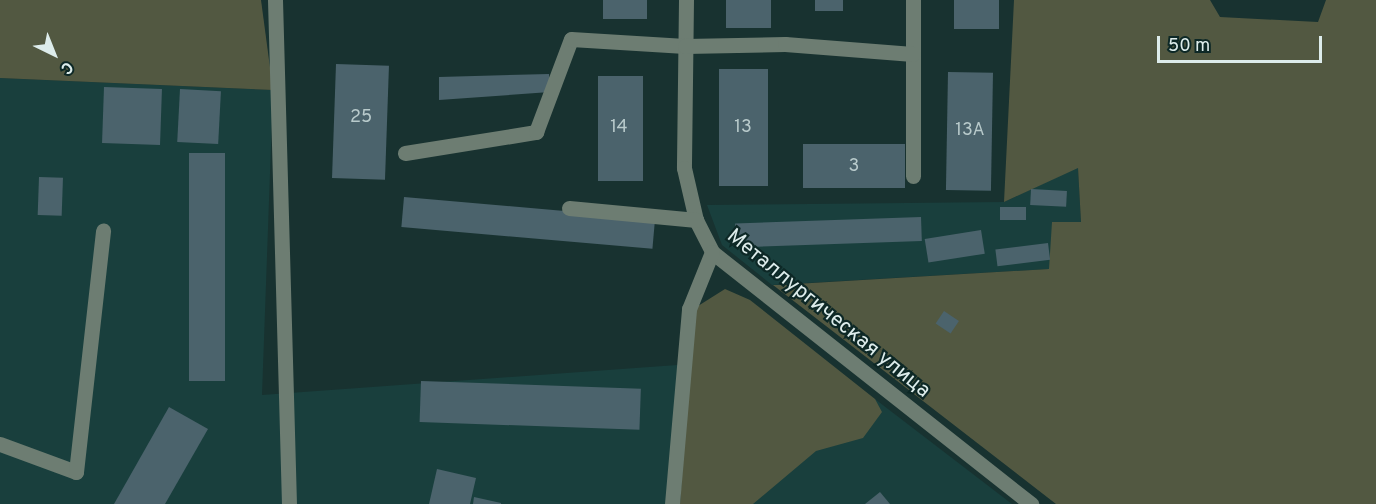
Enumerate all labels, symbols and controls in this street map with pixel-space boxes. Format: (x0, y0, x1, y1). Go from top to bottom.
north arrow (24, 24, 84, 84)
scale bar (1160, 24, 1325, 62)
text: 50 m (1168, 35, 1210, 58)
text: С (56, 56, 77, 78)
house number: 25 (350, 107, 372, 129)
house number: 14 (610, 117, 628, 139)
house number: 13 (734, 117, 752, 139)
house number: 13А (955, 120, 985, 142)
house number: 3 (849, 156, 859, 178)
street label: Металлургическая улица (721, 224, 935, 404)

